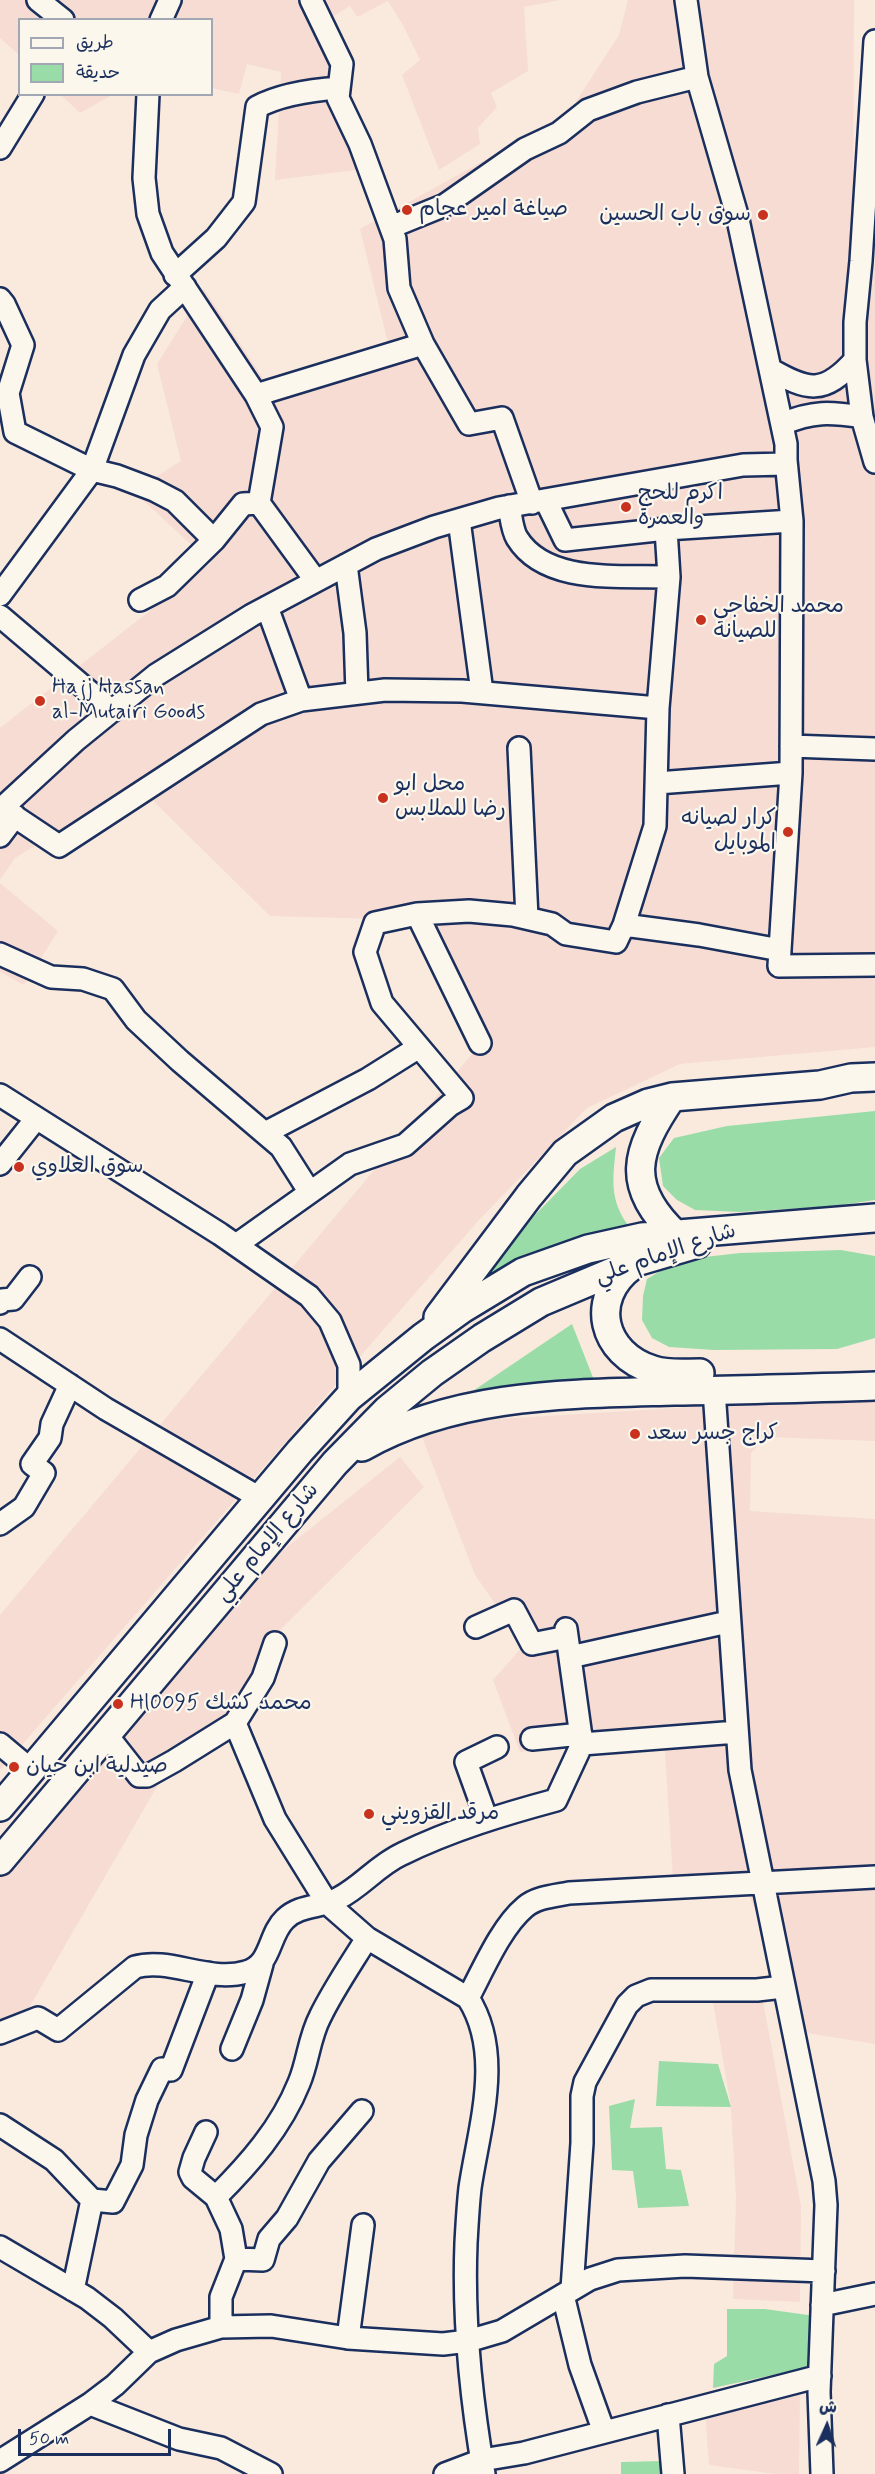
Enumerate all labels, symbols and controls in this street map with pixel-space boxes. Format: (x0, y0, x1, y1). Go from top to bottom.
legend (18, 18, 213, 96)
text: طريق (76, 31, 114, 55)
text: حديقة (76, 61, 120, 85)
place label: صياغة امير عجام (419, 197, 568, 223)
place label: سوق باب الحسين (599, 202, 751, 228)
marker: صياغة امير عجام (400, 203, 414, 217)
marker: سوق باب الحسين (756, 208, 770, 222)
place label: اكرم للحج والعمرة (638, 481, 723, 532)
marker: اكرم للحج والعمرة (619, 500, 633, 514)
place label: محمد الخفاجي للصيانه (713, 594, 844, 646)
marker: محمد الخفاجي للصيانه (694, 613, 708, 627)
place label: Hajj Hassan al-Mutairi Goods (52, 675, 205, 726)
marker: Hajj Hassan al-Mutairi Goods (33, 694, 47, 708)
place label: محل ابو رضا للملابس (395, 772, 506, 824)
marker: محل ابو رضا للملابس (376, 791, 390, 805)
place label: كرار لصيانه الموبايل (681, 806, 776, 858)
marker: كرار لصيانه الموبايل (781, 825, 795, 839)
place label: سوق العلاوي (31, 1154, 143, 1180)
marker: سوق العلاوي (12, 1160, 26, 1174)
street label: شارع الإمام علي (592, 1219, 740, 1291)
place label: كراج جسر سعد (647, 1421, 778, 1447)
marker: كراج جسر سعد (628, 1427, 642, 1441)
street label: شارع الإمام علي (211, 1478, 325, 1608)
place label: Hl0095 محمد كشك (130, 1691, 312, 1717)
marker: Hl0095 محمد كشك (111, 1697, 125, 1711)
place label: صيدلية ابن حيان (26, 1754, 168, 1780)
marker: صيدلية ابن حيان (7, 1760, 21, 1774)
place label: مرقد القزويني (381, 1801, 499, 1827)
marker: مرقد القزويني (362, 1807, 376, 1821)
north arrow (797, 2396, 857, 2456)
text: ش (819, 2397, 837, 2418)
scale bar (21, 2417, 174, 2455)
text: 50 m (29, 2427, 69, 2451)

